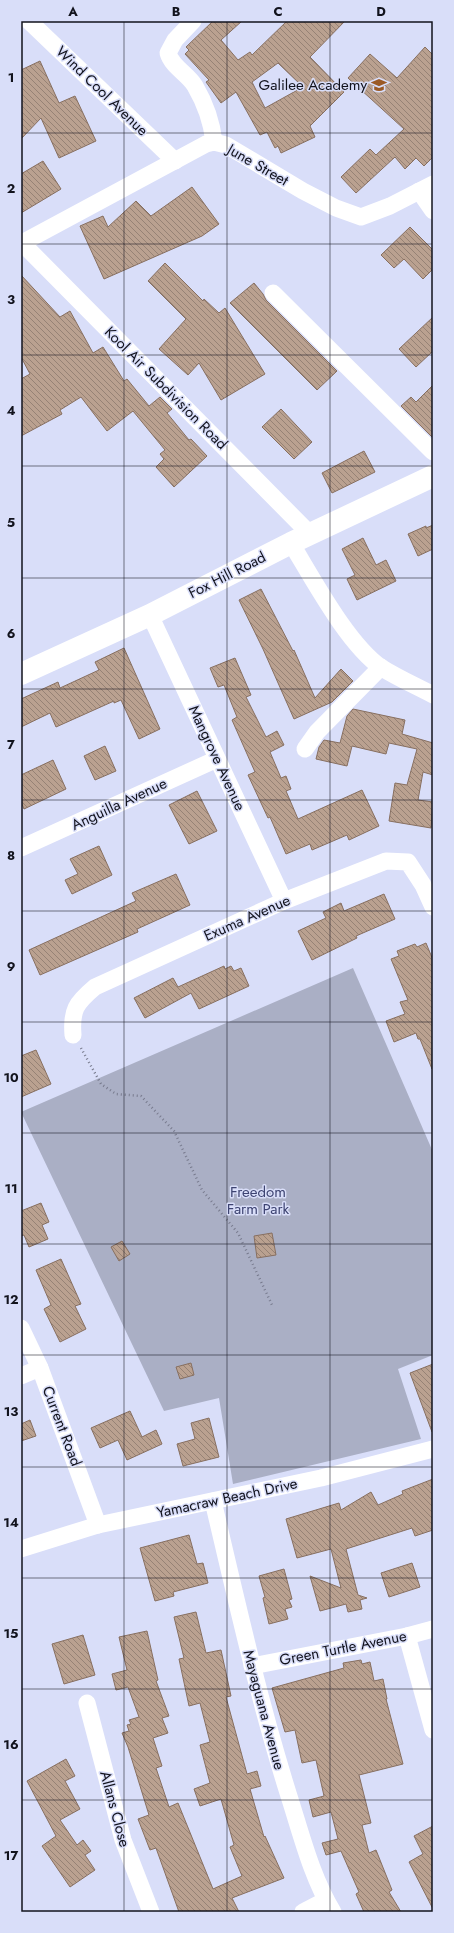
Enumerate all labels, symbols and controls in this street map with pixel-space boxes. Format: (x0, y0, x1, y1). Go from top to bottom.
text: A (67, 2, 78, 21)
text: B (172, 2, 181, 21)
text: C (273, 2, 283, 21)
text: D (376, 2, 386, 21)
street label: Wind Cool Avenue (51, 41, 153, 141)
text: 1 (8, 68, 14, 87)
place label: Galilee Academy (259, 74, 367, 96)
school or university icon: Galilee Academy (370, 76, 388, 94)
street label: June Street (222, 138, 293, 192)
text: 2 (7, 179, 15, 198)
text: 3 (7, 290, 15, 309)
street label: Kool Air Subdivision Road (99, 321, 233, 455)
text: 4 (6, 401, 16, 420)
text: 5 (7, 513, 15, 532)
street label: Fox Hill Road (184, 546, 270, 604)
text: 6 (7, 624, 16, 643)
street label: Mangrove Avenue (183, 702, 251, 815)
text: 7 (7, 735, 15, 754)
street label: Anguilla Avenue (67, 772, 171, 836)
text: 8 (7, 846, 15, 865)
street label: Exuma Avenue (200, 889, 294, 947)
text: 9 (7, 957, 16, 976)
text: 10 (3, 1068, 19, 1087)
text: 11 (4, 1179, 18, 1198)
park label: Freedom Farm Park (227, 1181, 290, 1220)
text: 12 (3, 1290, 19, 1309)
street label: Current Road (37, 1383, 87, 1469)
text: 13 (4, 1402, 18, 1421)
street label: Yamacraw Beach Drive (155, 1472, 300, 1524)
text: 14 (3, 1513, 19, 1532)
text: 15 (3, 1624, 19, 1643)
street label: Green Turtle Avenue (278, 1625, 409, 1671)
street label: Mayaguana Avenue (237, 1648, 291, 1773)
text: 16 (3, 1735, 19, 1754)
street label: Allans Close (94, 1768, 136, 1850)
text: 17 (4, 1846, 18, 1865)

